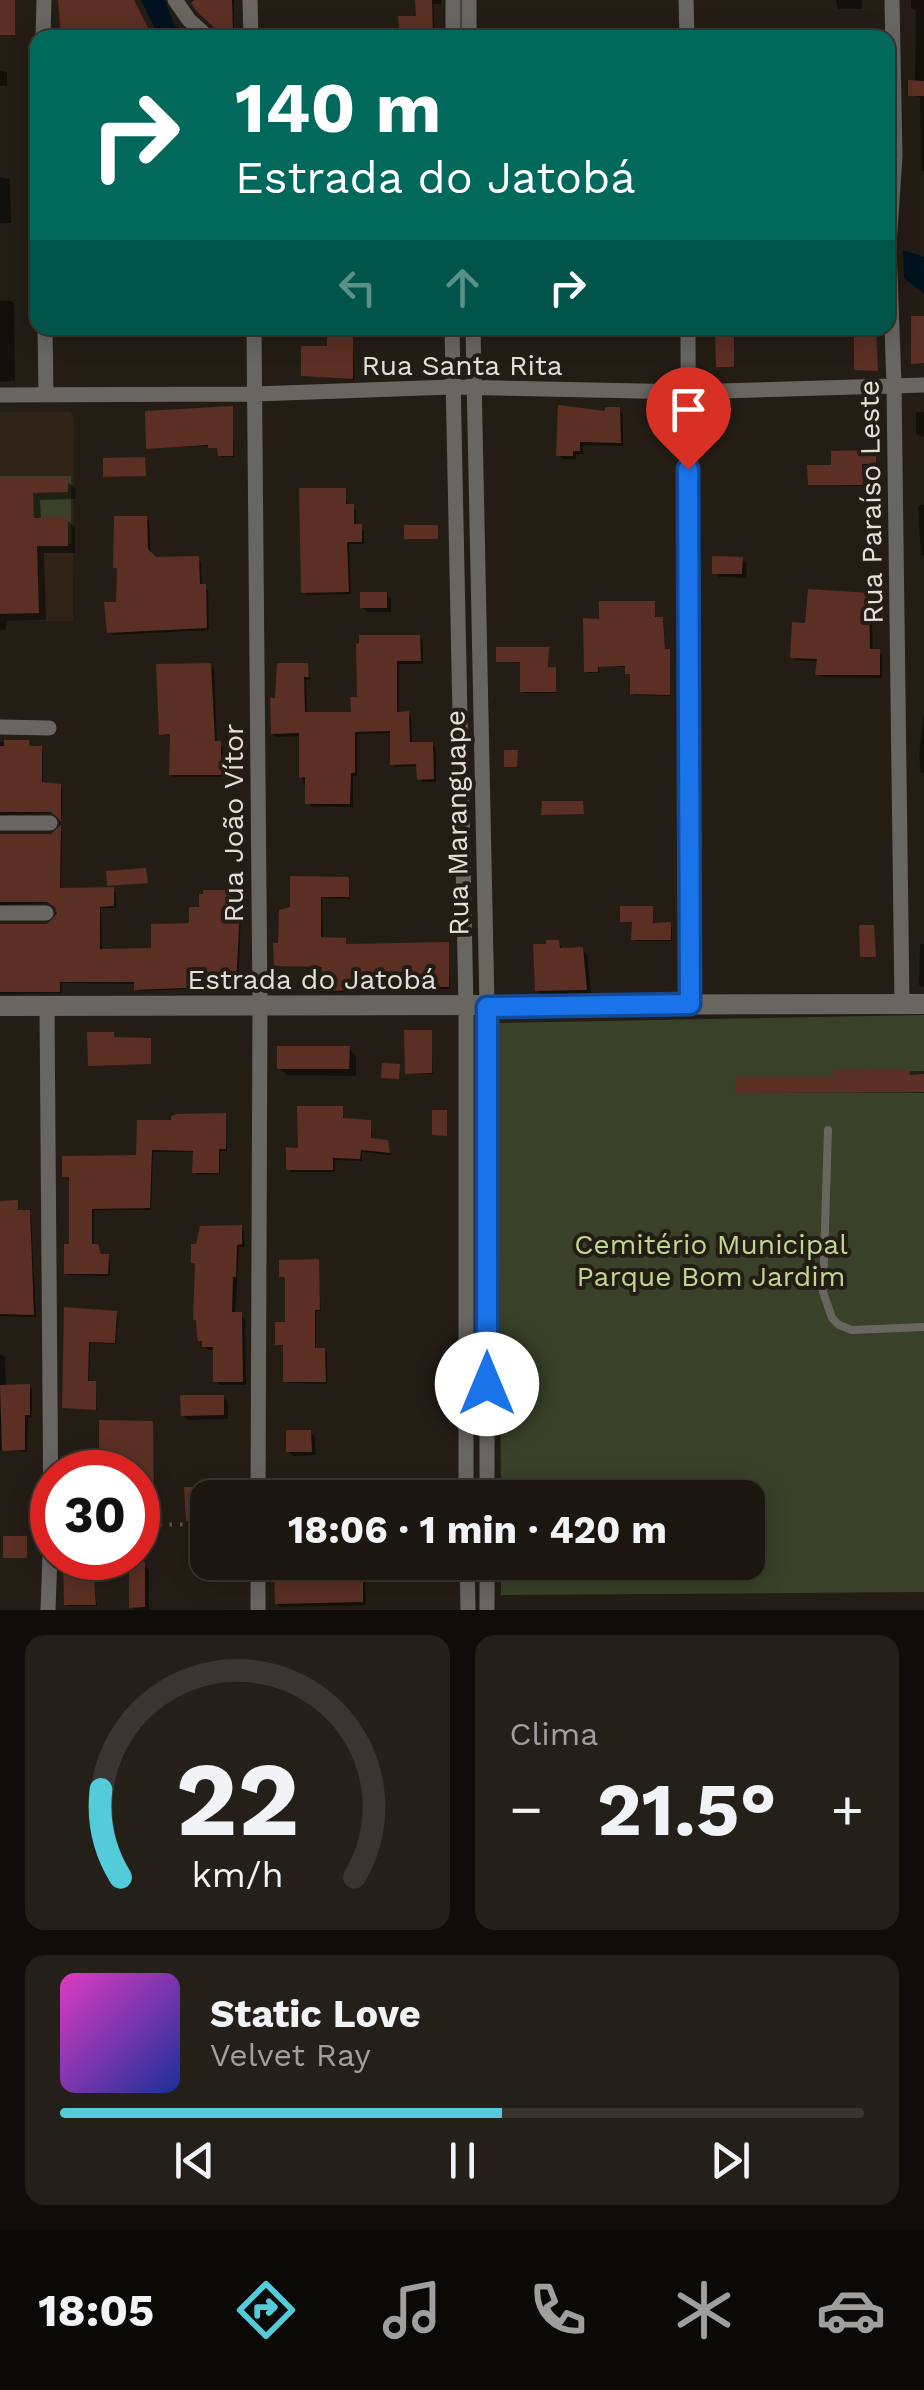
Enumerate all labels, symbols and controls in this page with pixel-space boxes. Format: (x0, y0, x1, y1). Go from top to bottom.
text: 140 m (235, 67, 441, 149)
icon: right (70, 70, 200, 200)
text: Estrada do Jatobá (235, 151, 636, 204)
icon: left (330, 260, 385, 315)
icon: ahead (435, 260, 490, 315)
icon: right (540, 260, 595, 315)
street label: Rua Santa Rita (362, 349, 563, 382)
pin (646, 367, 731, 470)
street label: Rua Paraíso Leste (852, 380, 890, 624)
icon: arrive (661, 382, 716, 437)
street label: Rua Maranguape (439, 710, 475, 936)
street label: Rua João Vítor (217, 724, 250, 922)
street label: Estrada do Jatobá (187, 963, 437, 996)
park label: Cemitério Municipal Parque Bom Jardim (574, 1228, 848, 1293)
position arrow (435, 1332, 539, 1436)
speed limit sign: 30 (30, 1450, 160, 1580)
text: 18:06 · 1 min · 420 m (288, 1508, 667, 1552)
text: Clima (510, 1715, 598, 1753)
text: 22 (175, 1738, 299, 1860)
text: 21.5° (597, 1765, 777, 1853)
text: − (510, 1777, 543, 1841)
text: + (831, 1777, 864, 1841)
text: km/h (191, 1854, 283, 1896)
text: Static Love (210, 1992, 421, 2036)
text: Velvet Ray (210, 2036, 371, 2074)
icon: previous (167, 2133, 222, 2188)
icon: pause (435, 2133, 490, 2188)
icon: next (703, 2133, 758, 2188)
icon: directions (231, 2275, 301, 2345)
icon: music (377, 2275, 447, 2345)
icon: phone (523, 2275, 593, 2345)
icon: climate (669, 2275, 739, 2345)
icon: car (816, 2275, 886, 2345)
text: 18:05 (38, 2284, 154, 2337)

